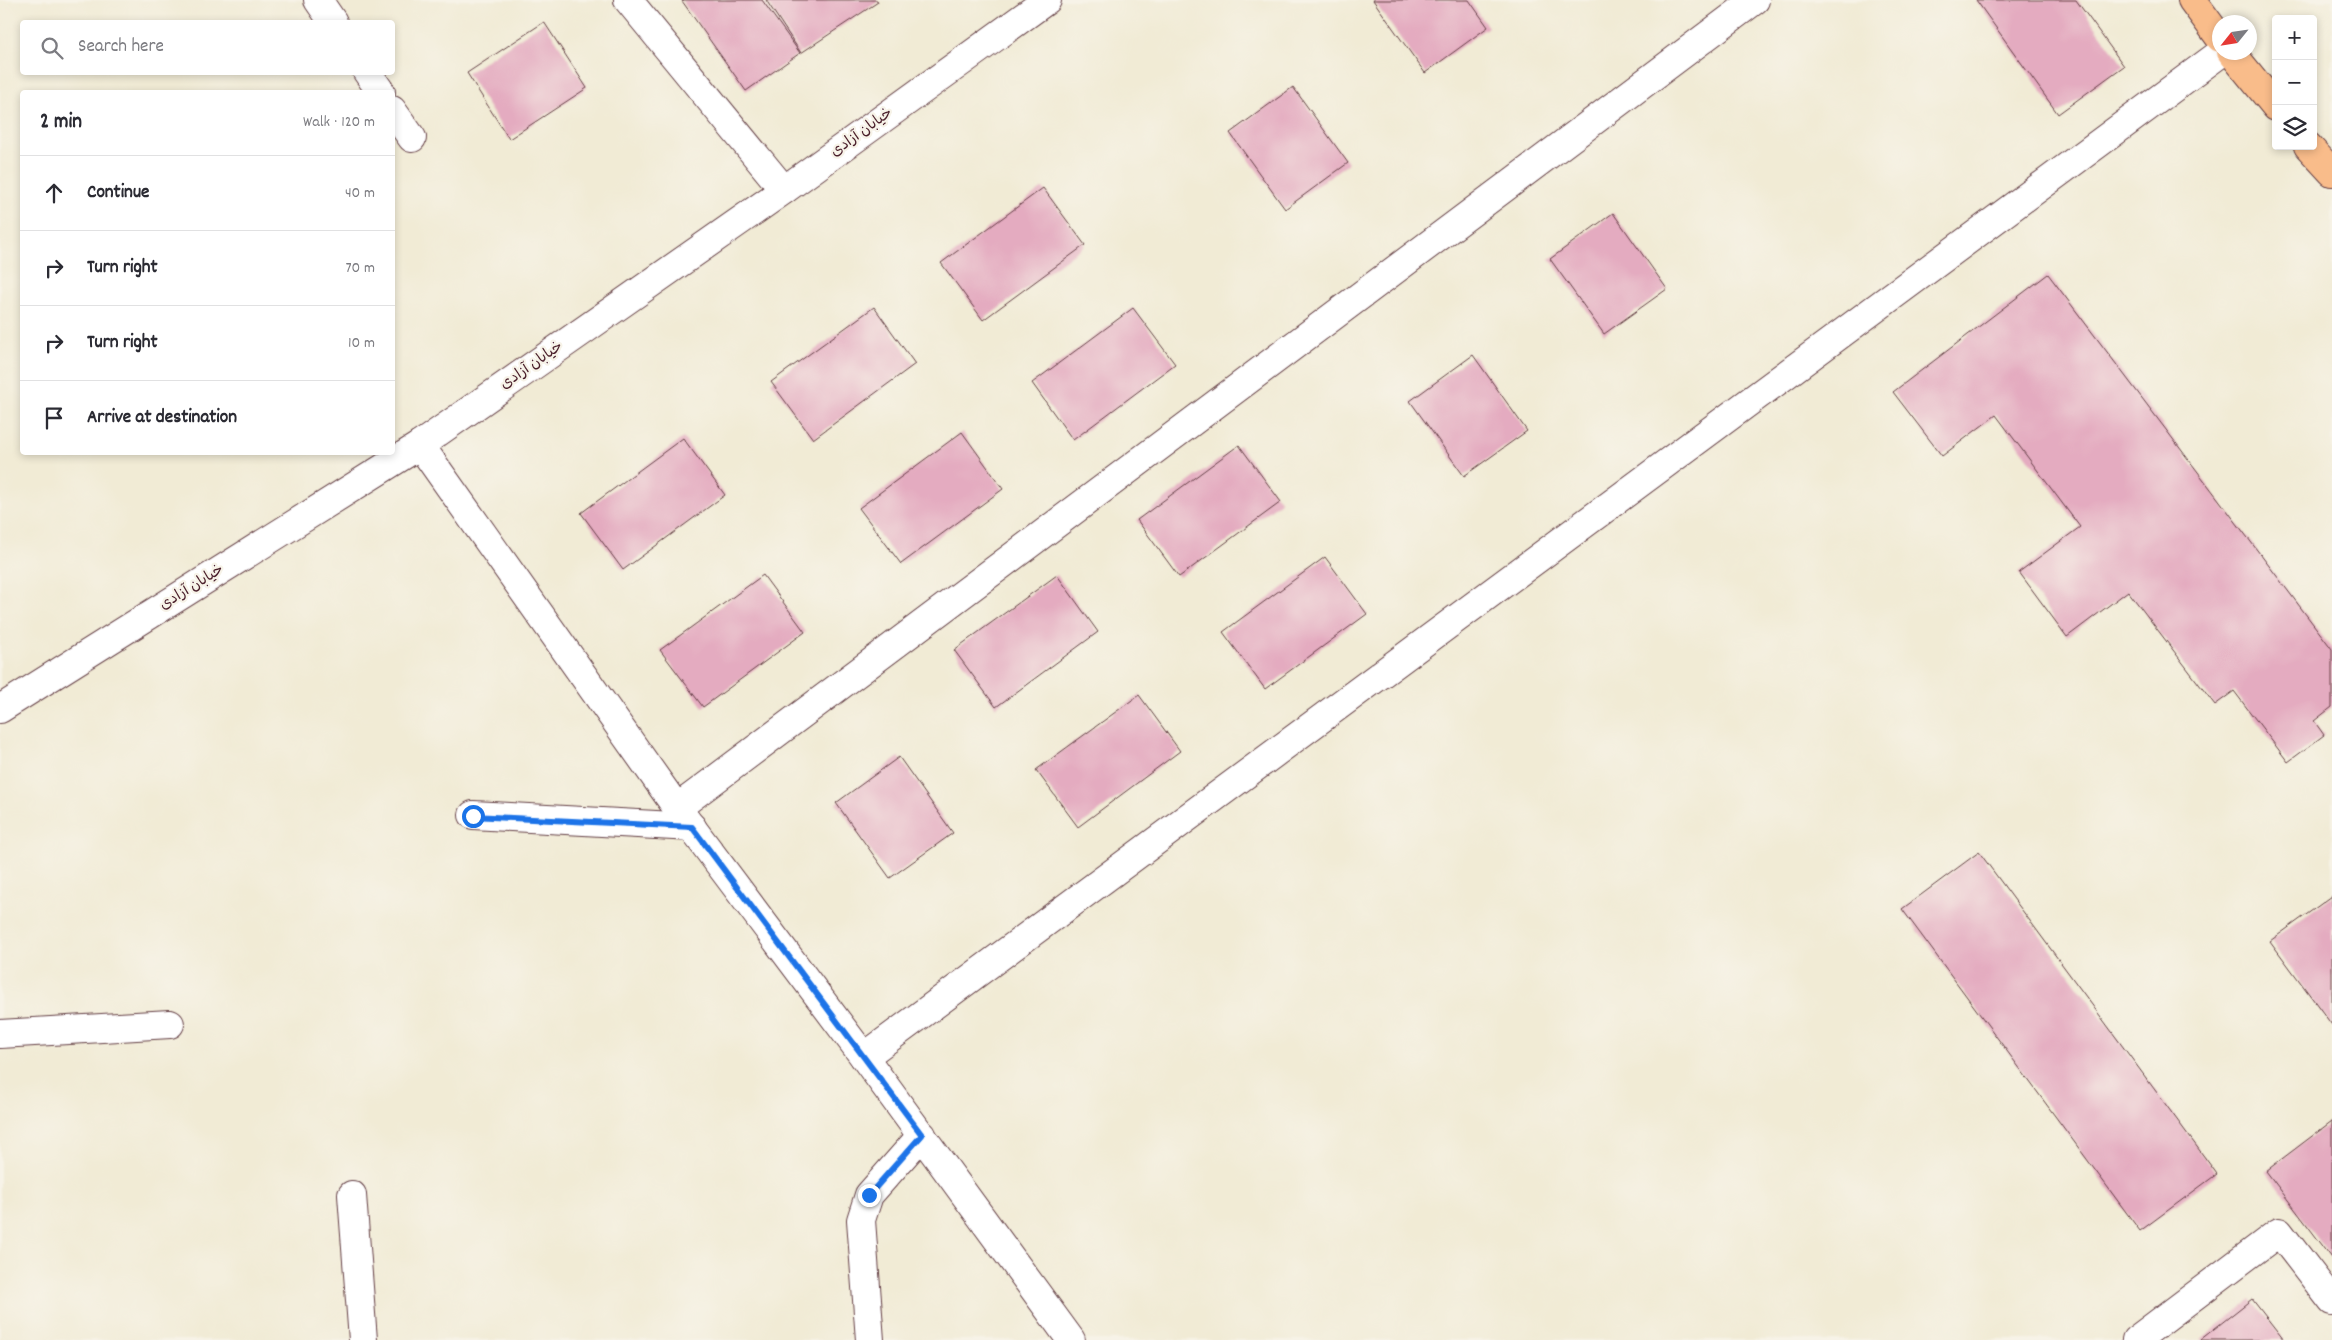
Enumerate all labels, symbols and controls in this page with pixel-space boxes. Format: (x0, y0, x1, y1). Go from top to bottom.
north arrow (2212, 15, 2257, 60)
map controls (2272, 15, 2317, 150)
button: + (2272, 15, 2317, 60)
search box (20, 20, 395, 75)
icon: search (38, 34, 66, 62)
text: Search here (78, 34, 164, 61)
button: − (2272, 60, 2317, 105)
street label: خیابان آزادی (826, 103, 898, 163)
button: layers (2272, 105, 2317, 150)
text: 2 min (40, 108, 82, 138)
text: Walk · 120 m (303, 111, 375, 134)
icon: ahead (40, 179, 68, 207)
text: Continue (87, 180, 149, 207)
text: 40 m (345, 182, 375, 205)
icon: right (40, 254, 68, 282)
text: Turn right (87, 255, 158, 282)
text: 70 m (345, 257, 375, 280)
icon: right (40, 329, 68, 357)
text: Turn right (87, 330, 158, 357)
text: 10 m (348, 332, 375, 355)
street label: خیابان آزادی (496, 336, 568, 396)
icon: arrive (40, 404, 68, 432)
text: Arrive at destination (87, 405, 237, 432)
street label: خیابان آزادی (156, 560, 228, 616)
route start (462, 805, 485, 828)
route end (858, 1184, 881, 1207)

